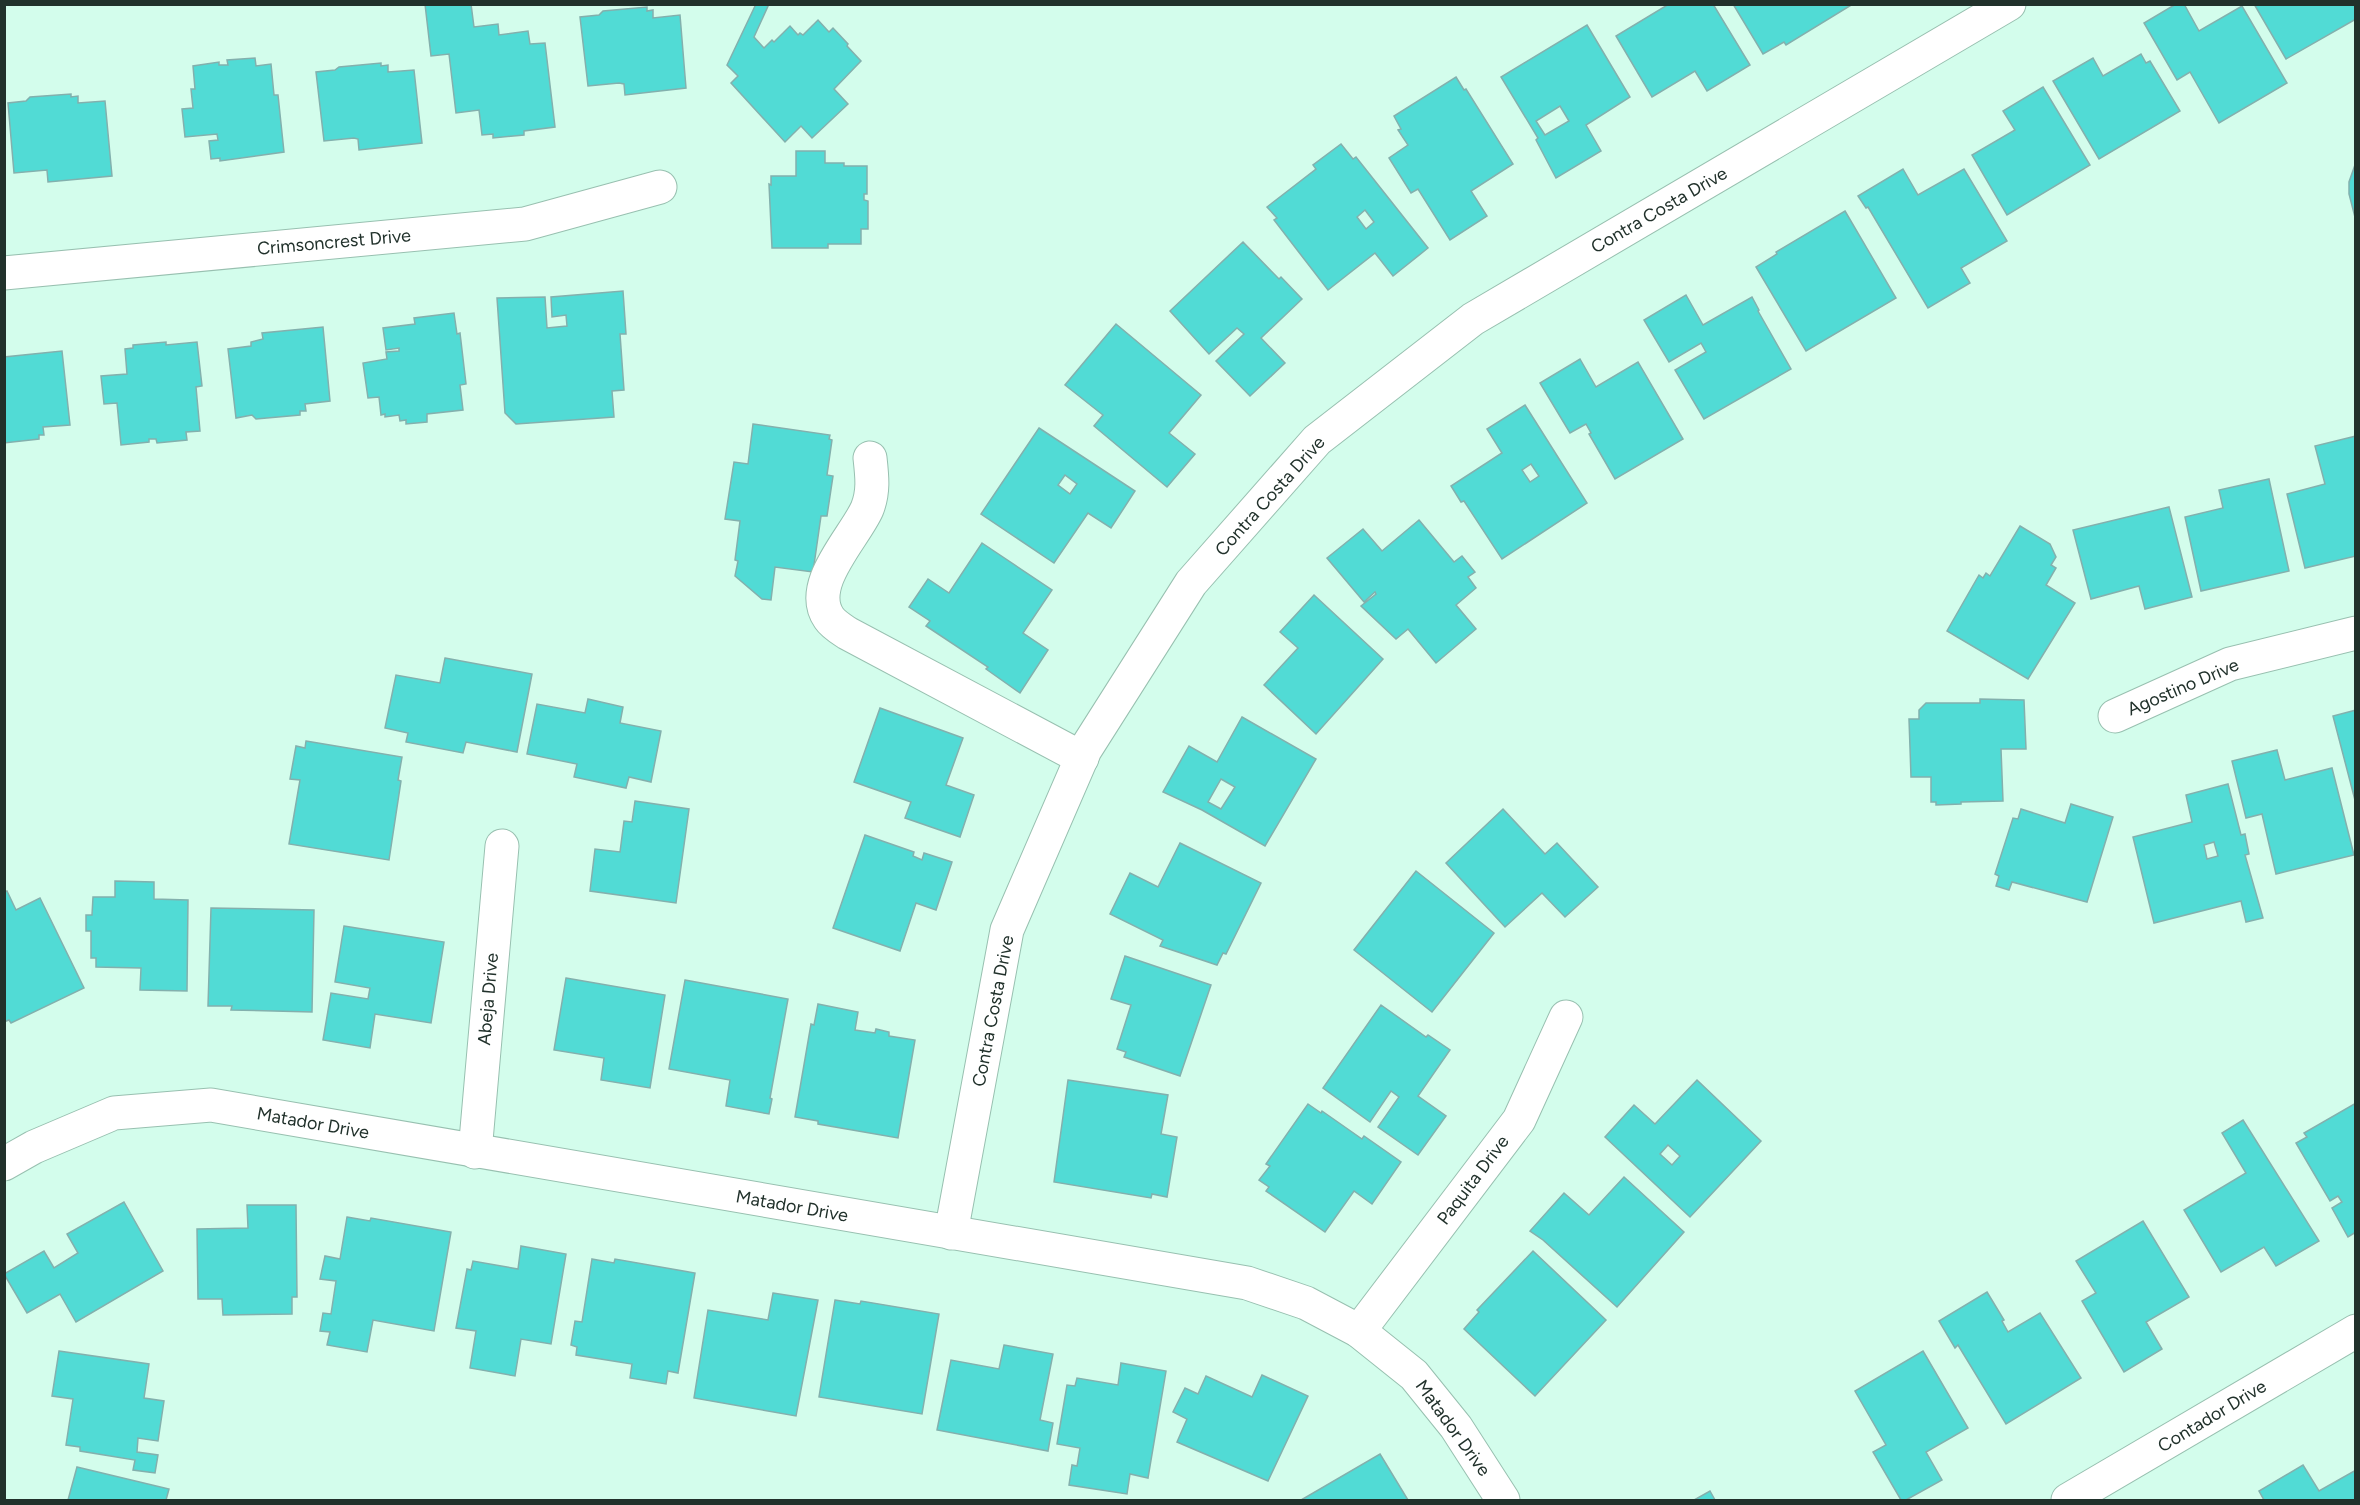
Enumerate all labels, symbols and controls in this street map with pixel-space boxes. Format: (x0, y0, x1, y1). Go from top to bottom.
street label: Contra Costa Drive (1587, 162, 1731, 258)
street label: Crimsoncrest Drive (256, 224, 412, 260)
street label: Contra Costa Drive (1210, 431, 1330, 561)
street label: Agostino Drive (2124, 654, 2242, 720)
street label: Contra Costa Drive (968, 933, 1019, 1089)
street label: Abeja Drive (473, 952, 503, 1046)
street label: Matador Drive (255, 1102, 371, 1144)
street label: Paquita Drive (1432, 1131, 1514, 1229)
street label: Matador Drive (734, 1185, 850, 1227)
street label: Contador Drive (2154, 1375, 2270, 1457)
street label: Matador Drive (1411, 1376, 1495, 1481)

